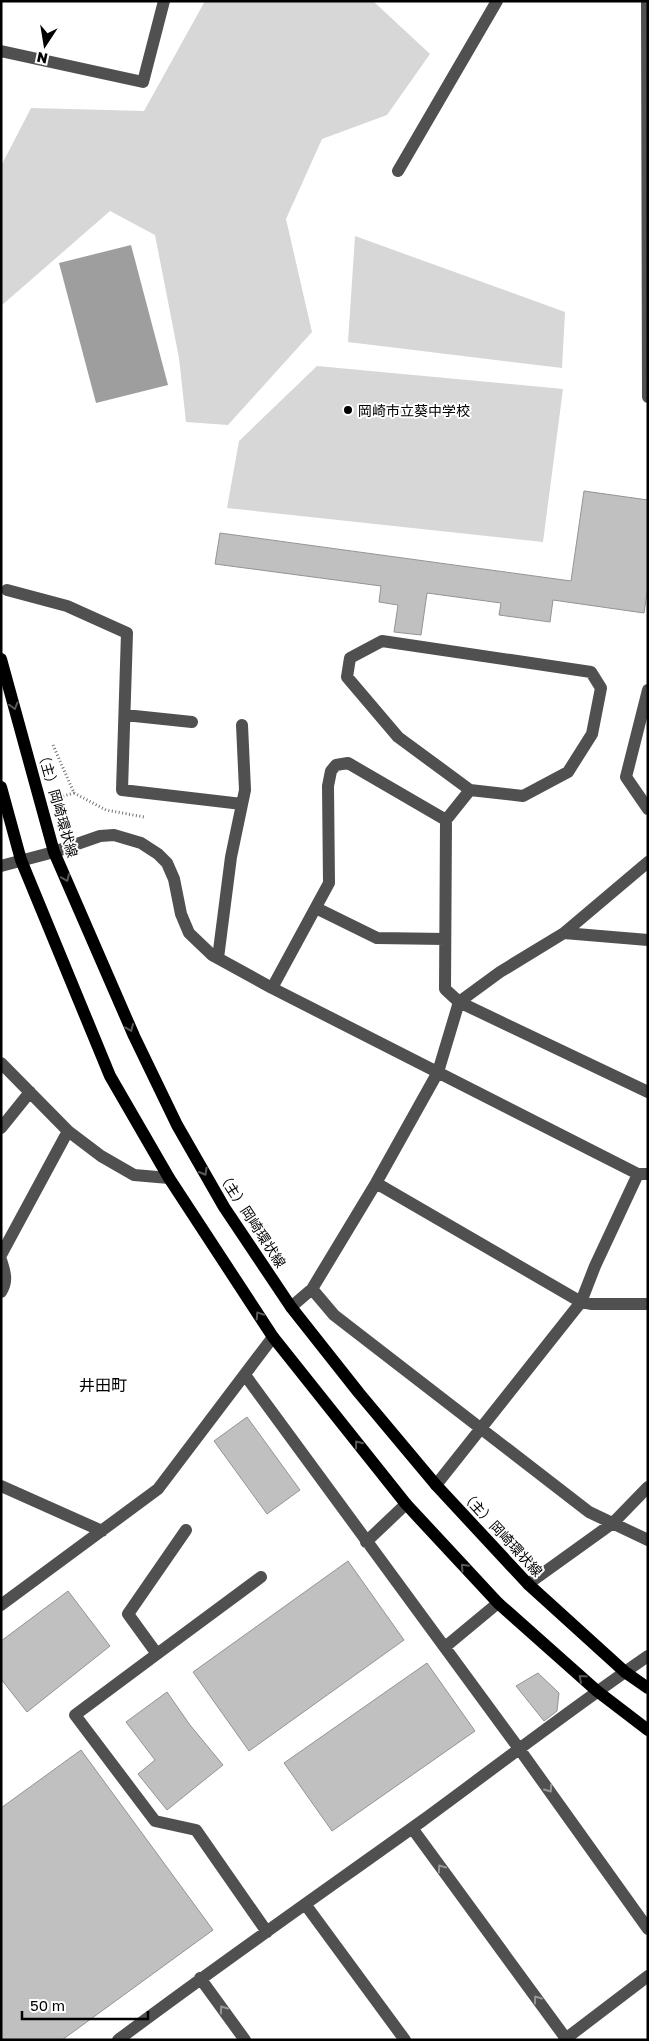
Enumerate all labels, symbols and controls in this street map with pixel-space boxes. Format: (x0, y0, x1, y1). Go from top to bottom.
north arrow (20, 20, 70, 70)
text: N (35, 49, 49, 68)
place label: 岡崎市立葵中学校 (358, 402, 470, 419)
marker: 岡崎市立葵中学校 (342, 404, 354, 416)
one-way arrow (9, 702, 19, 710)
street label: （主）岡崎環状線 (34, 747, 82, 859)
one-way arrow (59, 873, 70, 882)
one-way arrow (124, 1023, 135, 1032)
one-way arrow (198, 1167, 208, 1176)
street label: （主）岡崎環状線 (214, 1167, 290, 1271)
one-way arrow (255, 1311, 265, 1320)
district label: 井田町 (79, 1375, 127, 1395)
one-way arrow (355, 1441, 363, 1450)
street label: （主）岡崎環状線 (458, 1486, 546, 1580)
one-way arrow (461, 1563, 470, 1572)
one-way arrow (579, 1675, 588, 1684)
one-way arrow (542, 1784, 552, 1793)
one-way arrow (438, 1864, 447, 1874)
scale bar (22, 1988, 149, 2020)
one-way arrow (534, 1995, 543, 2005)
text: 50 m (30, 1996, 65, 2014)
one-way arrow (220, 2005, 229, 2015)

